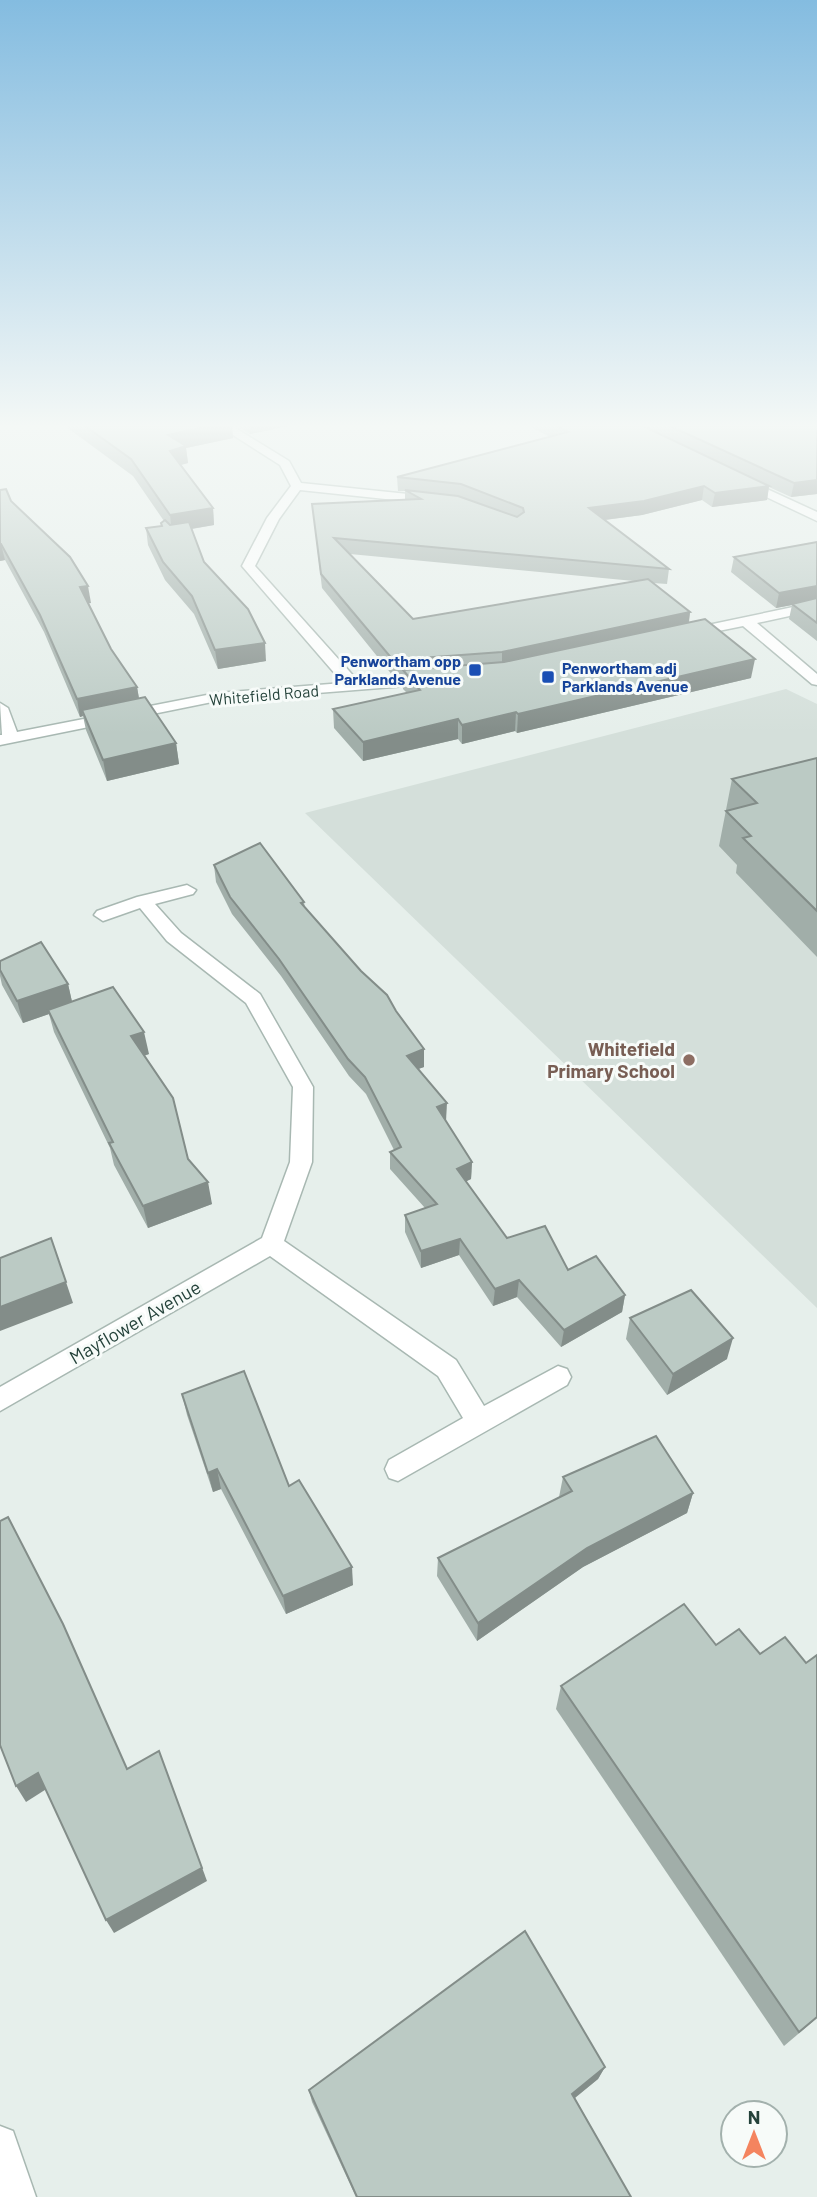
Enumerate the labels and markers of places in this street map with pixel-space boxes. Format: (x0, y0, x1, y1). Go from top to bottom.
place label: Penwortham opp Parklands Avenue (334, 651, 461, 688)
place label: Penwortham adj Parklands Avenue (562, 658, 689, 695)
marker: Penwortham opp Parklands Avenue (467, 662, 483, 678)
marker: Penwortham adj Parklands Avenue (540, 669, 556, 685)
place label: Whitefield Primary School (547, 1037, 675, 1082)
marker: Whitefield Primary School (681, 1052, 697, 1068)

